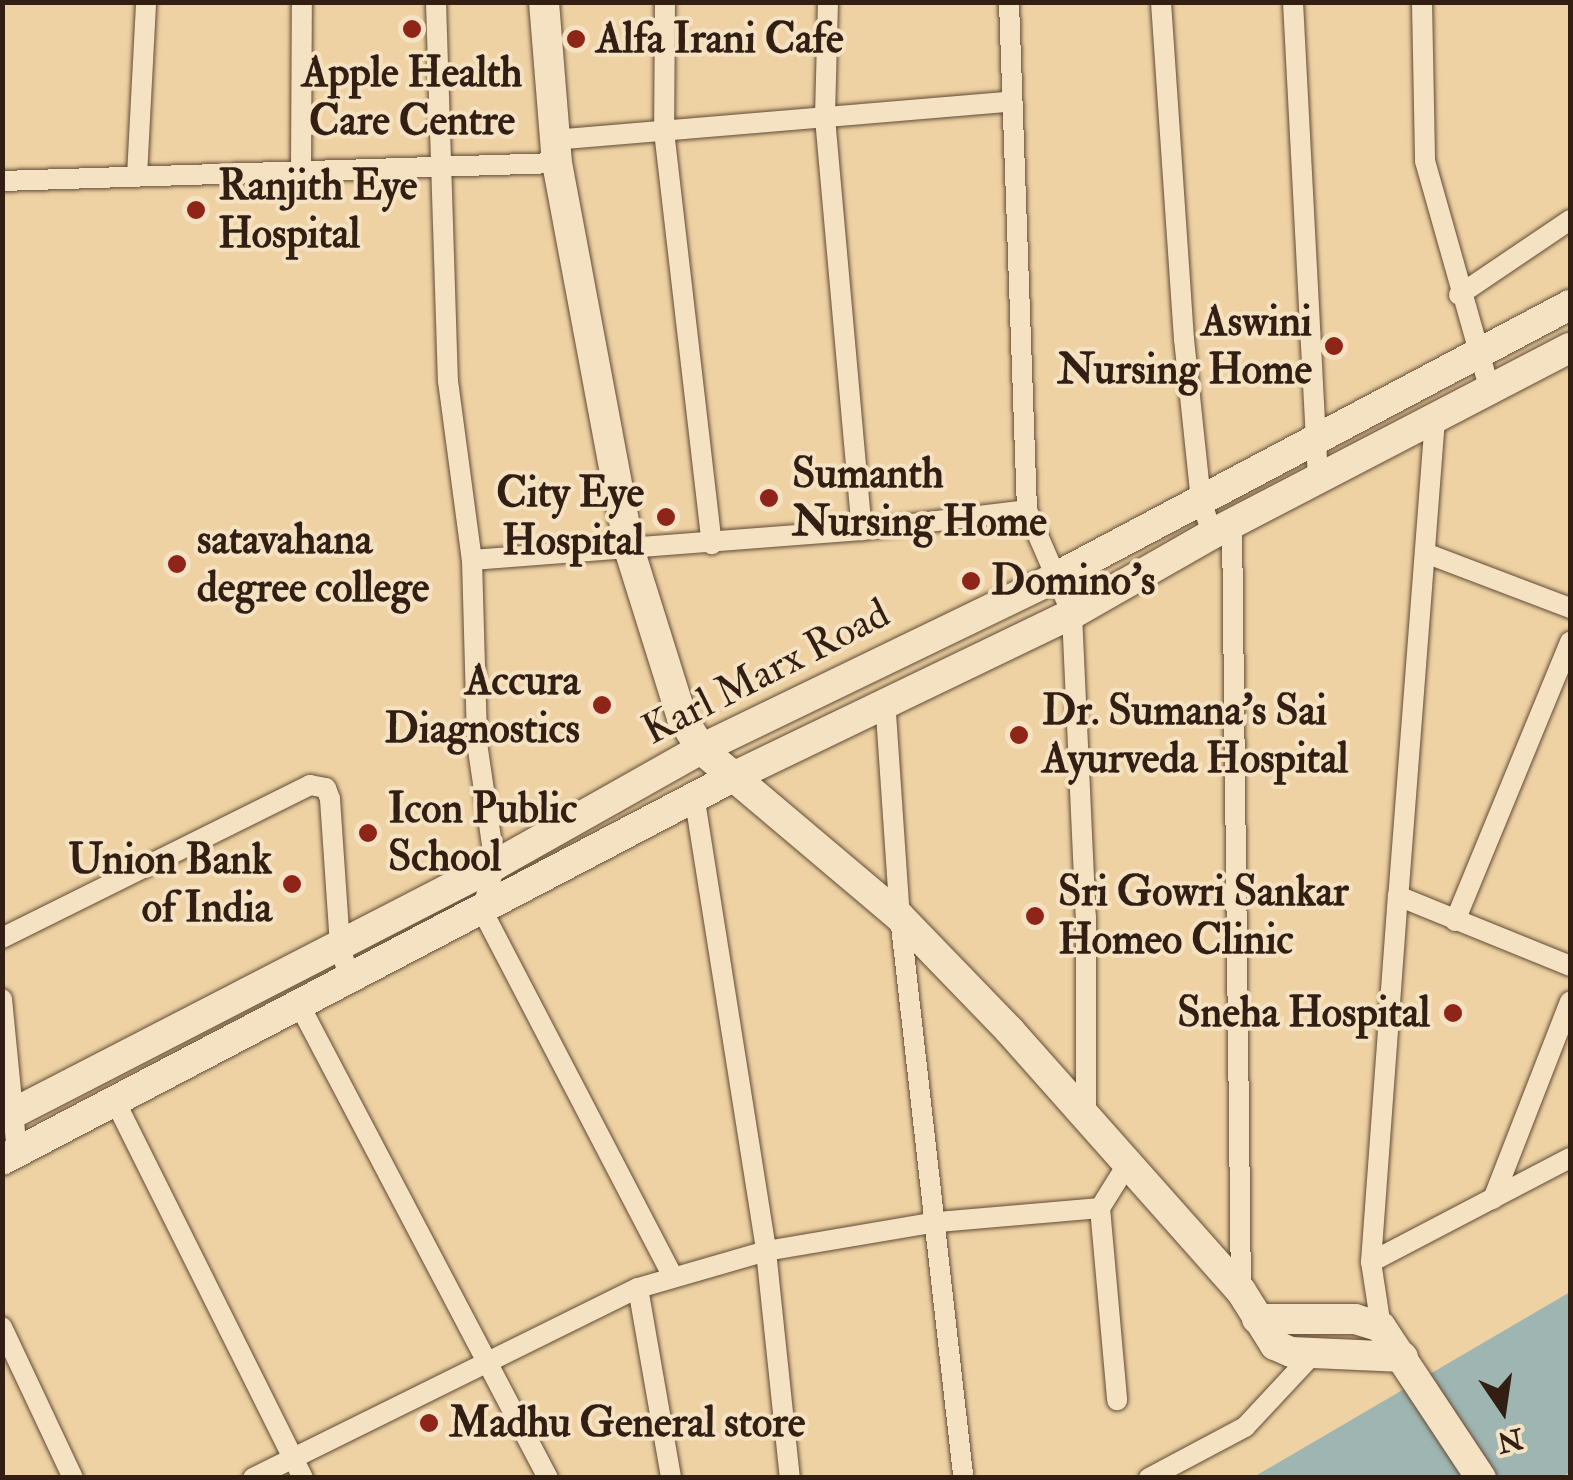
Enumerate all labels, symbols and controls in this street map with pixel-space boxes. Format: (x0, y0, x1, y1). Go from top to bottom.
place label: Alfa Irani Cafe (596, 14, 844, 64)
marker: Apple Health Care Centre (399, 16, 425, 42)
marker: Alfa Irani Cafe (565, 28, 587, 50)
place label: Apple Health Care Centre (302, 48, 522, 146)
place label: Ranjith Eye Hospital (218, 161, 417, 260)
marker: Ranjith Eye Hospital (183, 197, 209, 223)
place label: Aswini Nursing Home (1057, 297, 1312, 396)
marker: Aswini Nursing Home (1321, 333, 1347, 359)
place label: Sumanth Nursing Home (792, 449, 1047, 548)
place label: City Eye Hospital (496, 468, 644, 566)
marker: Sumanth Nursing Home (756, 485, 782, 511)
marker: City Eye Hospital (653, 504, 679, 530)
place label: satavahana degree college (197, 515, 429, 614)
marker: satavahana degree college (166, 553, 188, 575)
place label: Domino's (991, 556, 1155, 606)
marker: Domino's (960, 570, 982, 592)
street label: Karl Marx Road (634, 588, 898, 756)
place label: Accura Diagnostics (385, 656, 580, 754)
place label: Dr. Sumana's Sai Ayurveda Hospital (1042, 686, 1348, 784)
marker: Accura Diagnostics (589, 692, 615, 718)
marker: Dr. Sumana's Sai Ayurveda Hospital (1006, 722, 1032, 748)
place label: Icon Public School (388, 784, 577, 882)
marker: Icon Public School (357, 822, 379, 844)
place label: Union Bank of India (68, 835, 272, 934)
place label: Sri Gowri Sankar Homeo Clinic (1058, 867, 1349, 966)
marker: Union Bank of India (281, 873, 303, 895)
marker: Sri Gowri Sankar Homeo Clinic (1022, 903, 1048, 929)
place label: Sneha Hospital (1177, 988, 1430, 1038)
marker: Sneha Hospital (1440, 1000, 1466, 1026)
north arrow (1453, 1360, 1553, 1460)
place label: Madhu General store (449, 1398, 805, 1448)
marker: Madhu General store (418, 1412, 440, 1434)
text: N (1494, 1420, 1526, 1460)

